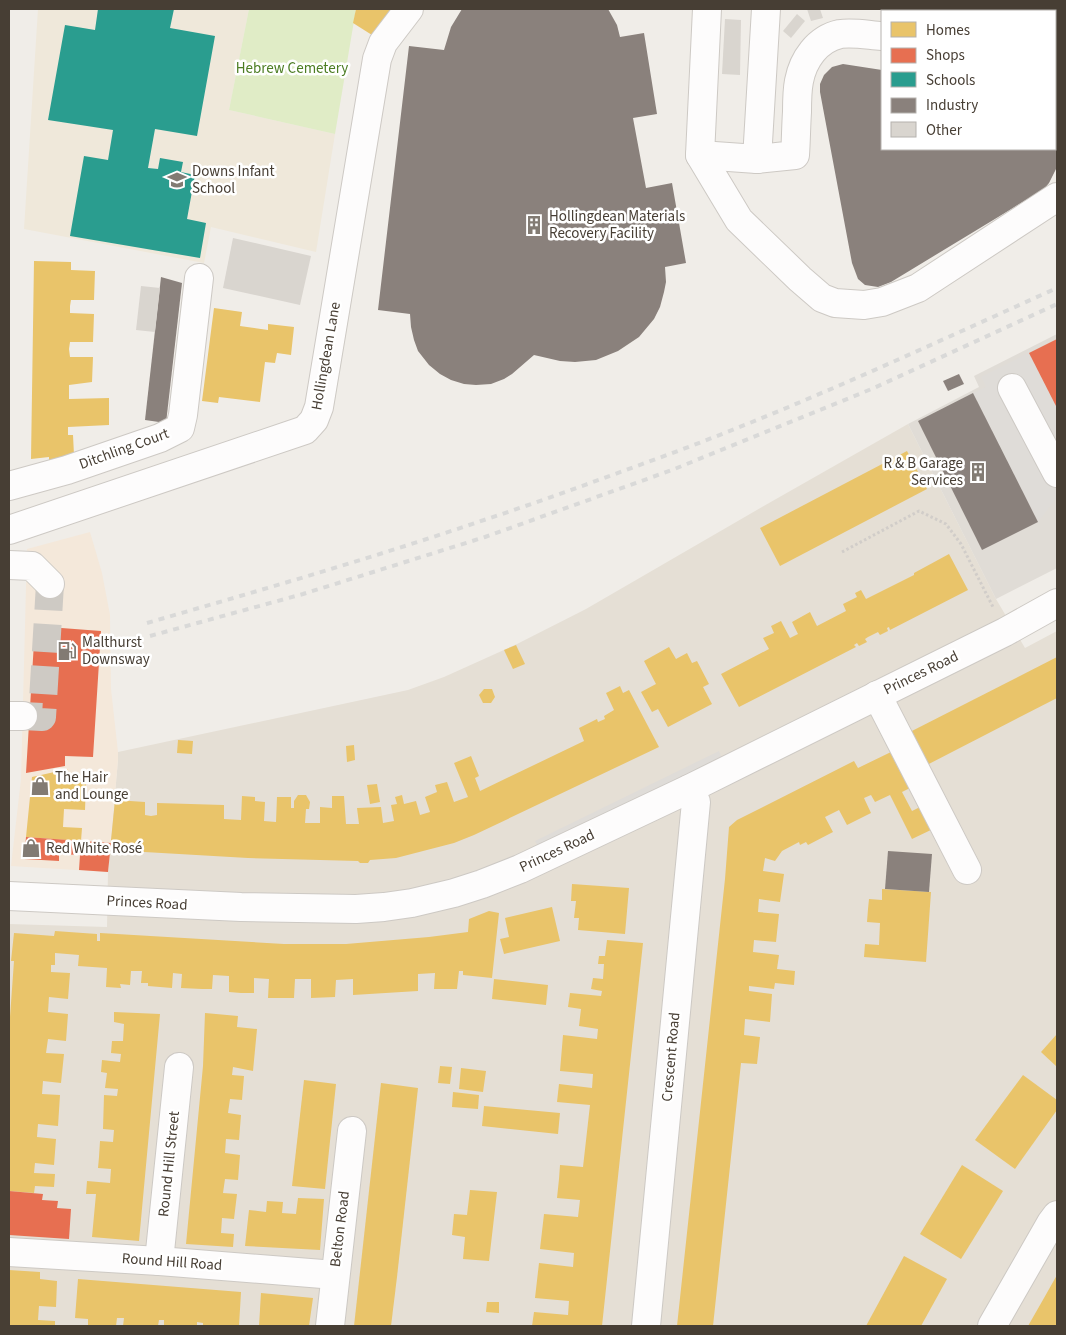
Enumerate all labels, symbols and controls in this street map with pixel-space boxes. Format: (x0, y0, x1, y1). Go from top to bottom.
legend (881, 10, 1056, 150)
text: Homes (926, 20, 970, 41)
text: Shops (926, 45, 965, 66)
park label: Hebrew Cemetery (236, 58, 348, 79)
text: Schools (926, 70, 975, 91)
text: Industry (926, 95, 978, 116)
text: Other (926, 120, 963, 141)
place label: Downs Infant School (192, 161, 275, 199)
school or university icon: Downs Infant School (166, 169, 188, 191)
place label: Hollingdean Materials Recovery Facility (549, 206, 685, 244)
building icon: Hollingdean Materials Recovery Facility (523, 214, 545, 236)
street label: Hollingdean Lane (306, 300, 346, 412)
street label: Ditchling Court (76, 423, 172, 475)
place label: R & B Garage Services (883, 453, 963, 491)
building icon: R & B Garage Services (967, 461, 989, 483)
place label: Malthurst Downsway (82, 632, 150, 670)
fuel station icon: Malthurst Downsway (56, 640, 78, 662)
street label: Princes Road (880, 646, 962, 700)
place label: The Hair and Lounge (55, 767, 129, 805)
shop icon: The Hair and Lounge (29, 775, 51, 797)
street label: Princes Road (516, 824, 598, 878)
shop icon: Red White Rosé (20, 837, 42, 859)
place label: Red White Rosé (46, 838, 142, 859)
street label: Princes Road (106, 890, 188, 916)
street label: Crescent Road (657, 1011, 685, 1103)
street label: Round Hill Street (153, 1110, 185, 1218)
street label: Belton Road (325, 1190, 355, 1268)
street label: Round Hill Road (121, 1248, 223, 1276)

